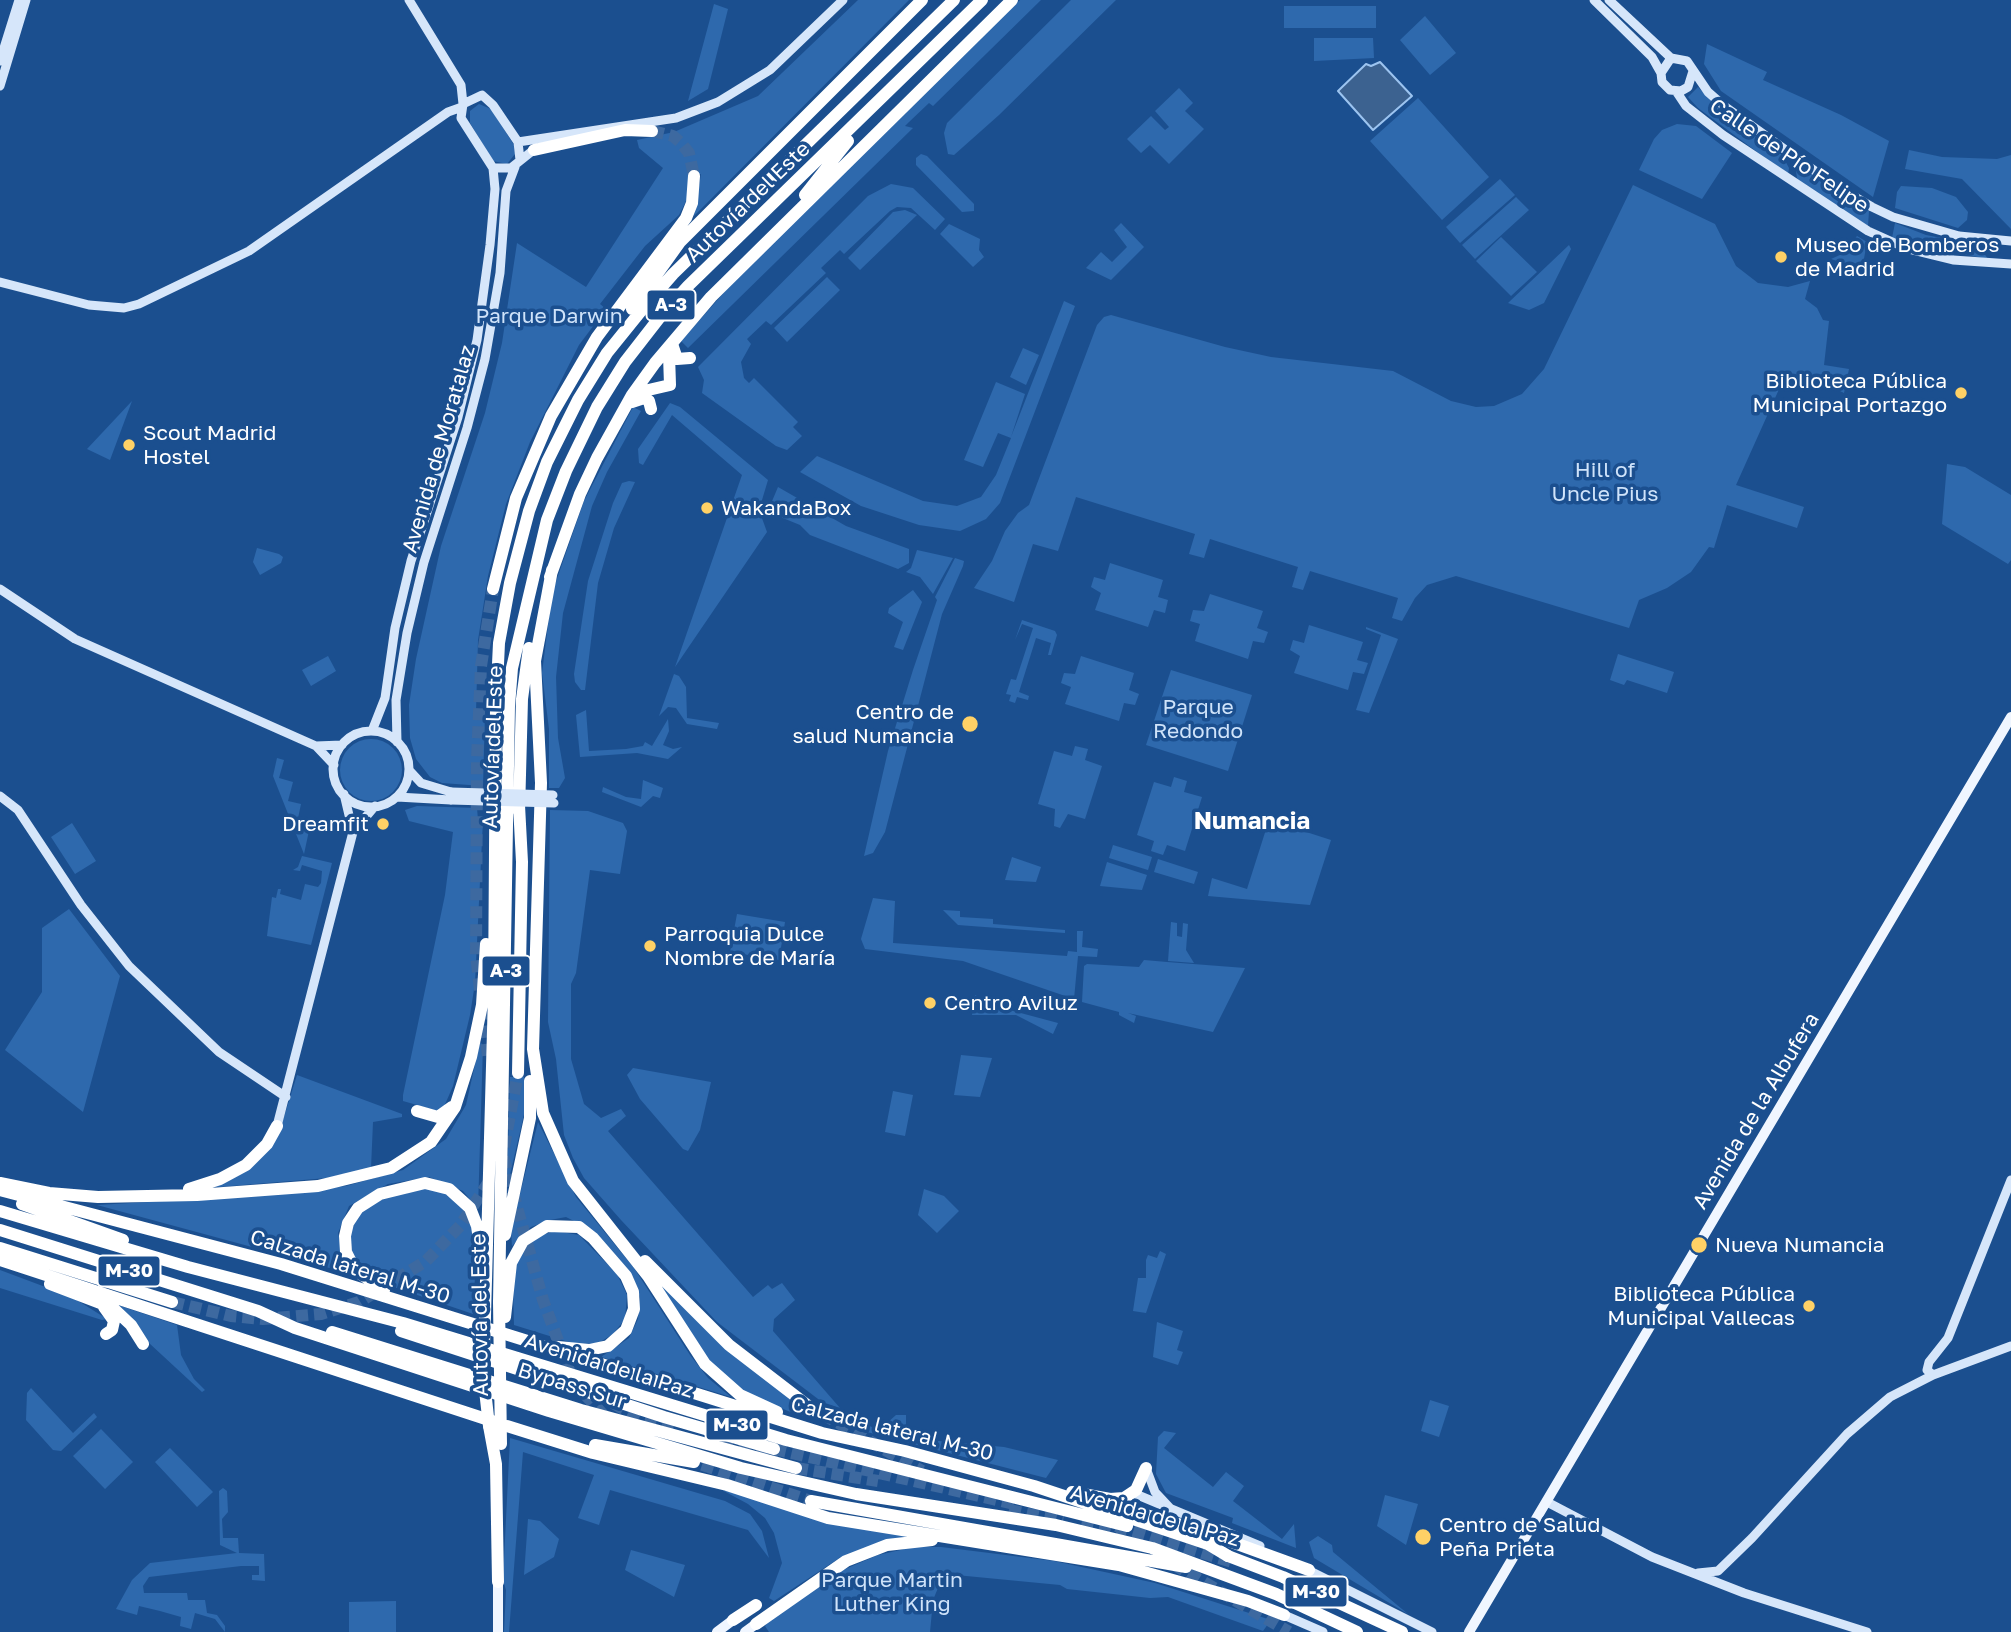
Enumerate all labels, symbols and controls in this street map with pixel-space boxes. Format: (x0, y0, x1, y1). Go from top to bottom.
street label: Calle de Pío Felipe (1705, 93, 1873, 219)
street label: Autovía del Este (681, 136, 815, 268)
place label: Museo de Bomberos de Madrid (1795, 232, 1999, 282)
marker: Museo de Bomberos de Madrid (1773, 249, 1789, 265)
road number: A-3 (646, 290, 696, 320)
park label: Parque Darwin (475, 303, 623, 329)
street label: Avenida de Moratalaz (397, 342, 481, 556)
place label: Biblioteca Pública Municipal Portazgo (1753, 368, 1947, 418)
marker: Biblioteca Pública Municipal Portazgo (1953, 385, 1969, 401)
place label: Scout Madrid Hostel (143, 420, 276, 470)
marker: Scout Madrid Hostel (121, 437, 137, 453)
park label: Hill of Uncle Pius (1552, 457, 1658, 507)
place label: WakandaBox (721, 495, 851, 521)
marker: WakandaBox (699, 500, 715, 516)
street label: Autovía del Este (478, 665, 508, 829)
park label: Parque Redondo (1153, 694, 1243, 744)
place label: Centro de salud Numancia (792, 699, 954, 749)
marker: Centro de salud Numancia (960, 714, 980, 734)
district label: Numancia (1194, 807, 1310, 835)
place label: Dreamfit (282, 811, 369, 837)
marker: Dreamfit (375, 816, 391, 832)
place label: Parroquia Dulce Nombre de María (664, 921, 835, 971)
marker: Parroquia Dulce Nombre de María (642, 938, 658, 954)
road number: A-3 (482, 956, 530, 987)
place label: Centro Aviluz (944, 990, 1078, 1016)
marker: Centro Aviluz (922, 995, 938, 1011)
street label: Avenida de la Albufera (1687, 1008, 1825, 1214)
street label: Calzada lateral M-30 (247, 1225, 453, 1309)
place label: Nueva Numancia (1715, 1232, 1885, 1258)
street label: Autovía del Este (466, 1233, 494, 1397)
marker: Nueva Numancia (1689, 1235, 1709, 1255)
road number: M-30 (97, 1256, 160, 1287)
place label: Biblioteca Pública Municipal Vallecas (1607, 1281, 1795, 1331)
marker: Biblioteca Pública Municipal Vallecas (1801, 1298, 1817, 1314)
street label: Avenida de la Paz (522, 1328, 696, 1404)
street label: Bypass Sur (515, 1358, 629, 1414)
street label: Calzada lateral M-30 (788, 1392, 996, 1466)
road number: M-30 (706, 1410, 768, 1441)
street label: Avenida de la Paz (1067, 1480, 1243, 1552)
place label: Centro de Salud Peña Prieta (1439, 1512, 1600, 1562)
marker: Centro de Salud Peña Prieta (1413, 1527, 1433, 1547)
park label: Parque Martin Luther King (821, 1567, 963, 1617)
road number: M-30 (1284, 1576, 1348, 1608)

